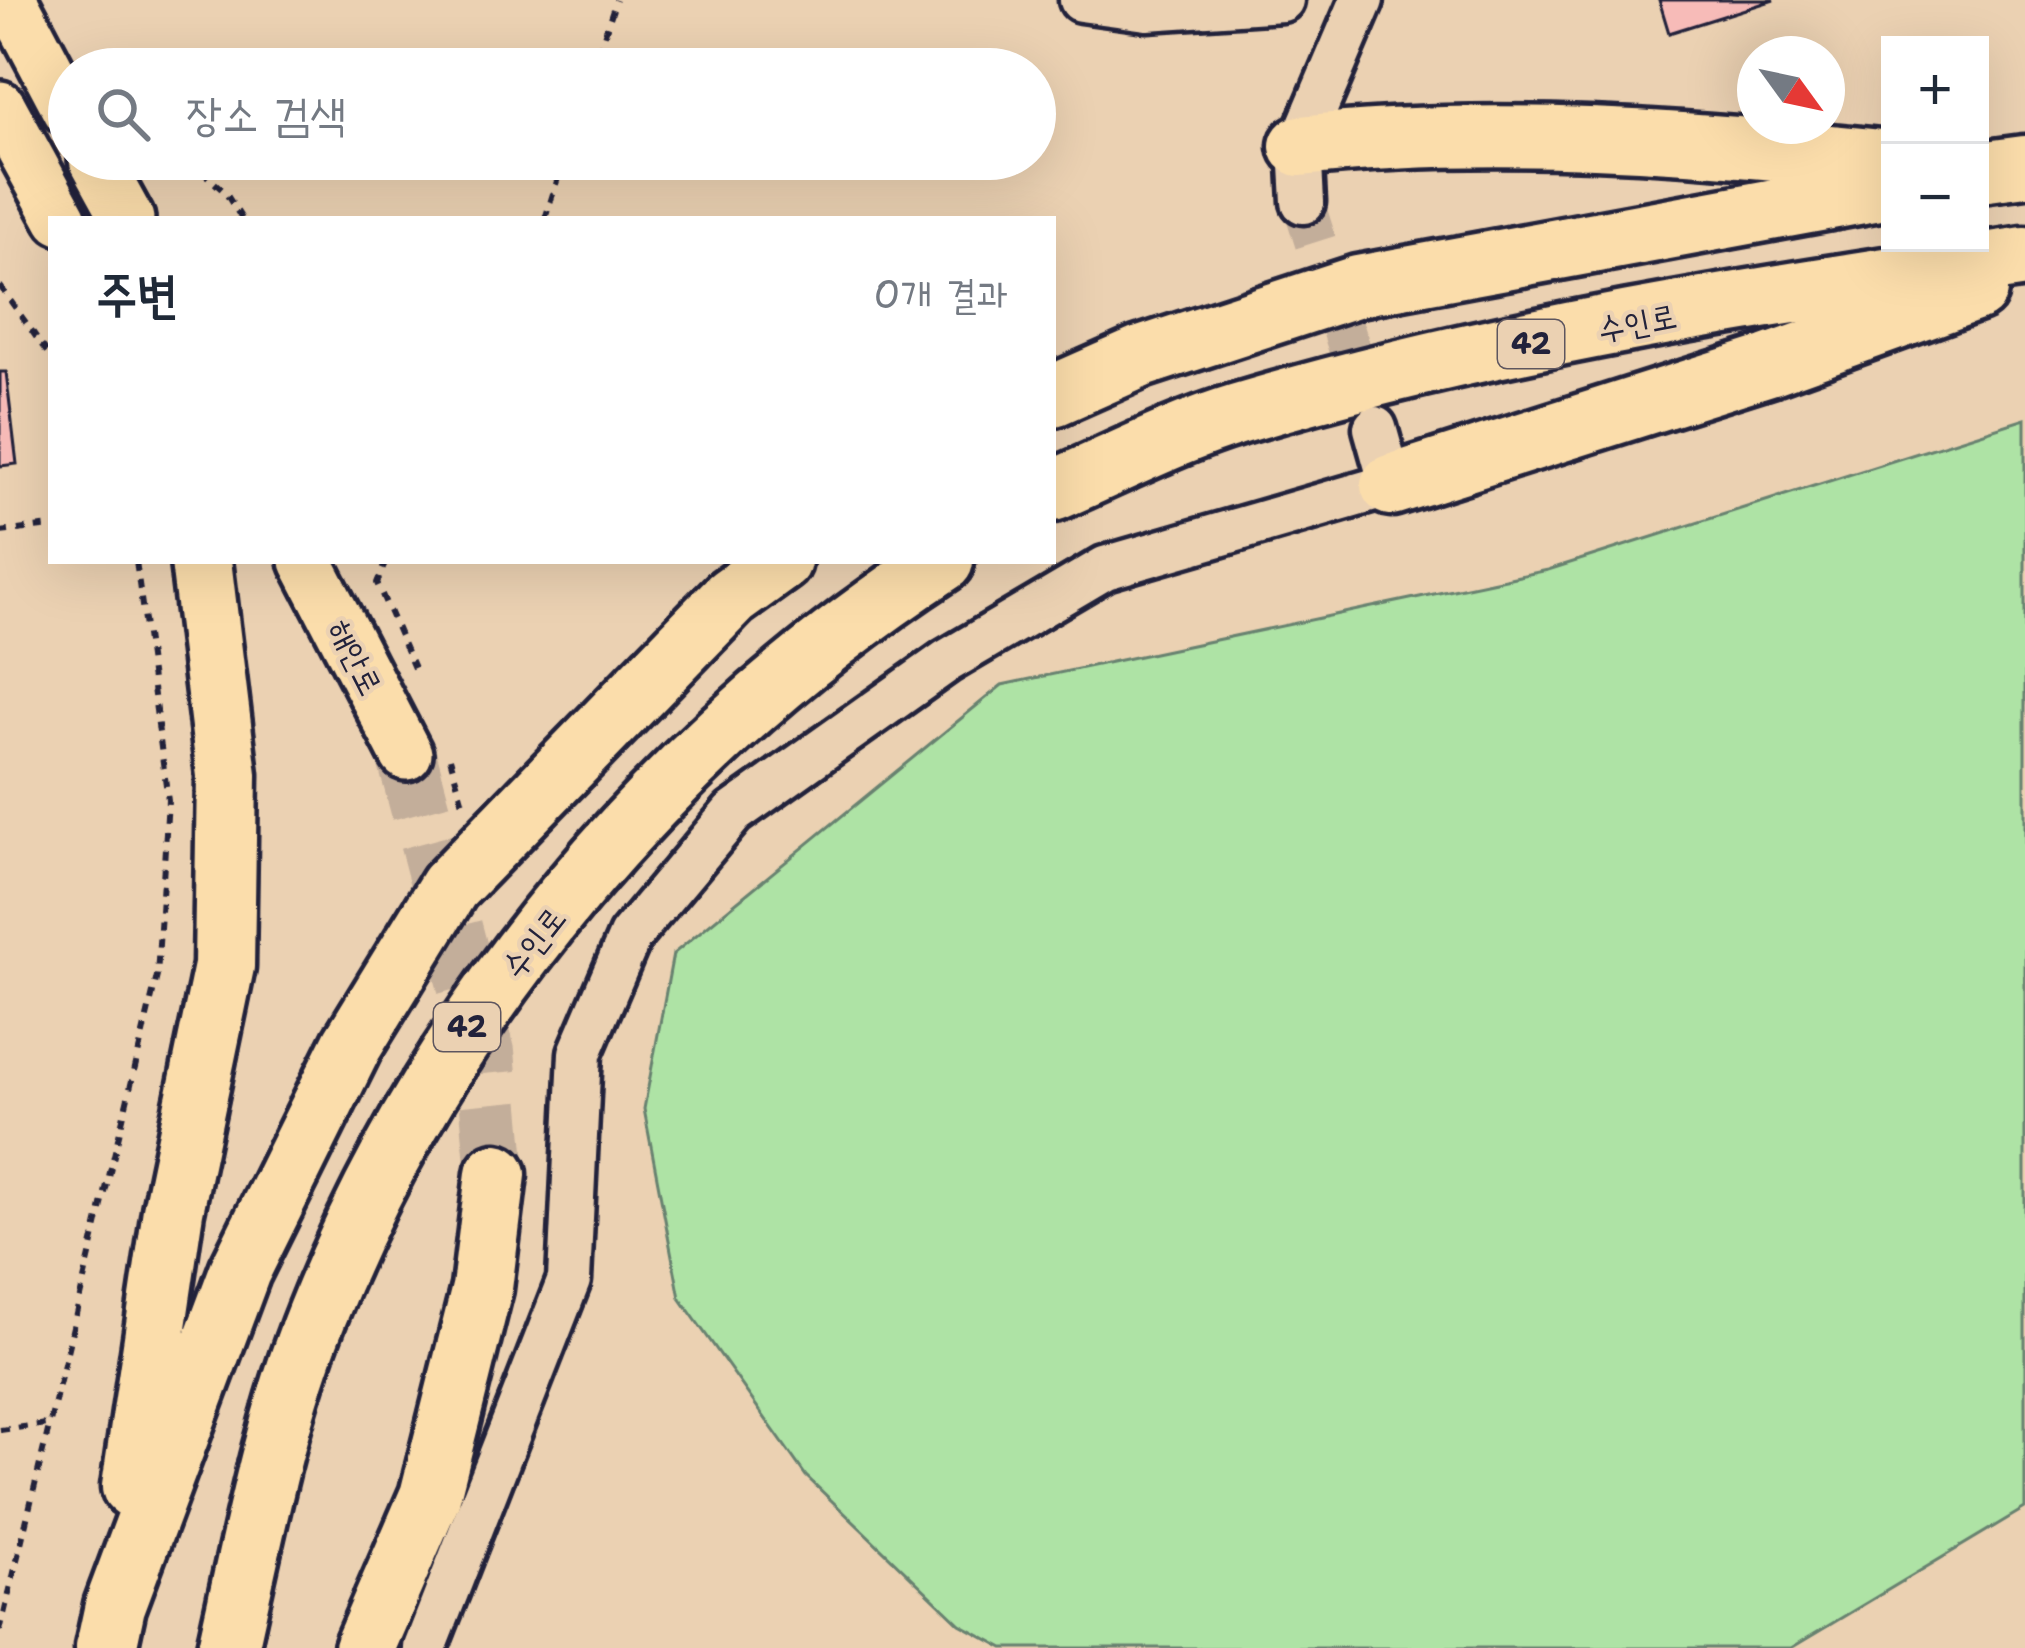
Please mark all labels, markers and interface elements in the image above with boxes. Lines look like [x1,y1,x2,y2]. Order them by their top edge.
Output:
north arrow [1737,36,1845,144]
map controls [1881,36,1989,252]
button: + [1881,36,1989,144]
search box [48,48,1056,180]
icon: search [90,81,156,147]
text: 장소 검색 [186,84,346,144]
button: − [1881,144,1989,252]
text: 주변 [96,260,178,328]
text: 0개 결과 [873,268,1008,320]
street label: 수인로 [1594,293,1680,352]
road number: 42 [1498,320,1564,368]
street label: 해안로 [317,612,394,703]
street label: 수인로 [491,897,576,988]
road number: 42 [434,1003,500,1051]

